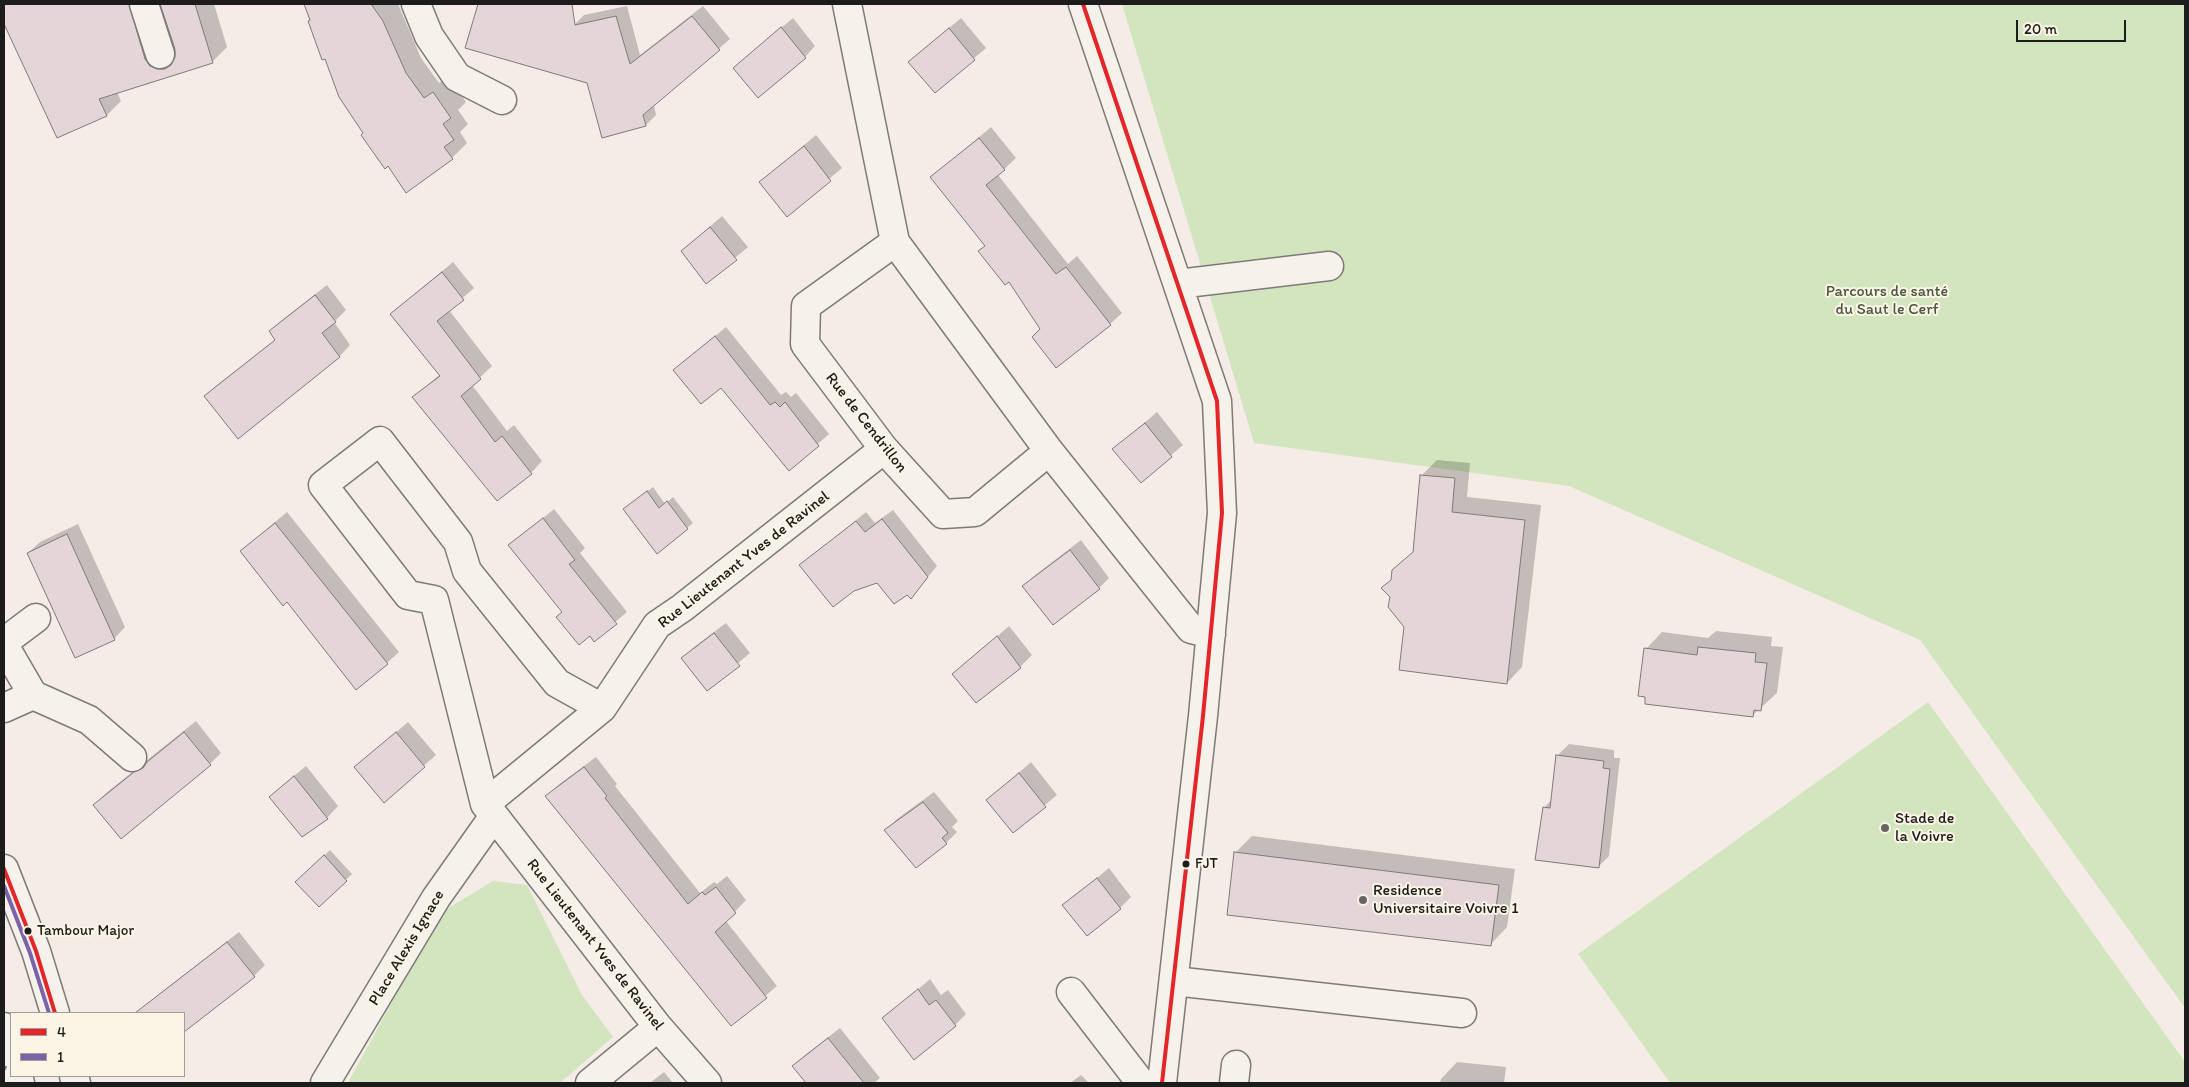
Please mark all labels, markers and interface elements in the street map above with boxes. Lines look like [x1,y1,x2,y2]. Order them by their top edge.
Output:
scale bar [2019,10,2129,42]
text: 20 m [2024,20,2057,38]
park label: Parcours de santé du Saut le Cerf [1826,282,1948,320]
street label: Rue de Cendrillon [821,369,911,477]
street label: Rue Lieutenant Yves de Ravinel [654,487,834,633]
place label: Stade de la Voivre [1895,809,1954,847]
marker: Stade de la Voivre [1879,822,1891,834]
street label: Rue Lieutenant Yves de Ravinel [522,855,668,1035]
place label: FJT [1195,855,1218,873]
marker: FJT [1181,859,1191,869]
place label: Residence Universitaire Voivre 1 [1373,881,1519,919]
street label: Place Alexis Ignace [365,887,449,1009]
marker: Residence Universitaire Voivre 1 [1357,894,1369,906]
place label: Tambour Major [37,922,134,940]
marker: Tambour Major [23,926,33,936]
legend [10,1012,185,1077]
text: 4 [57,1023,66,1041]
text: 1 [57,1048,64,1066]

